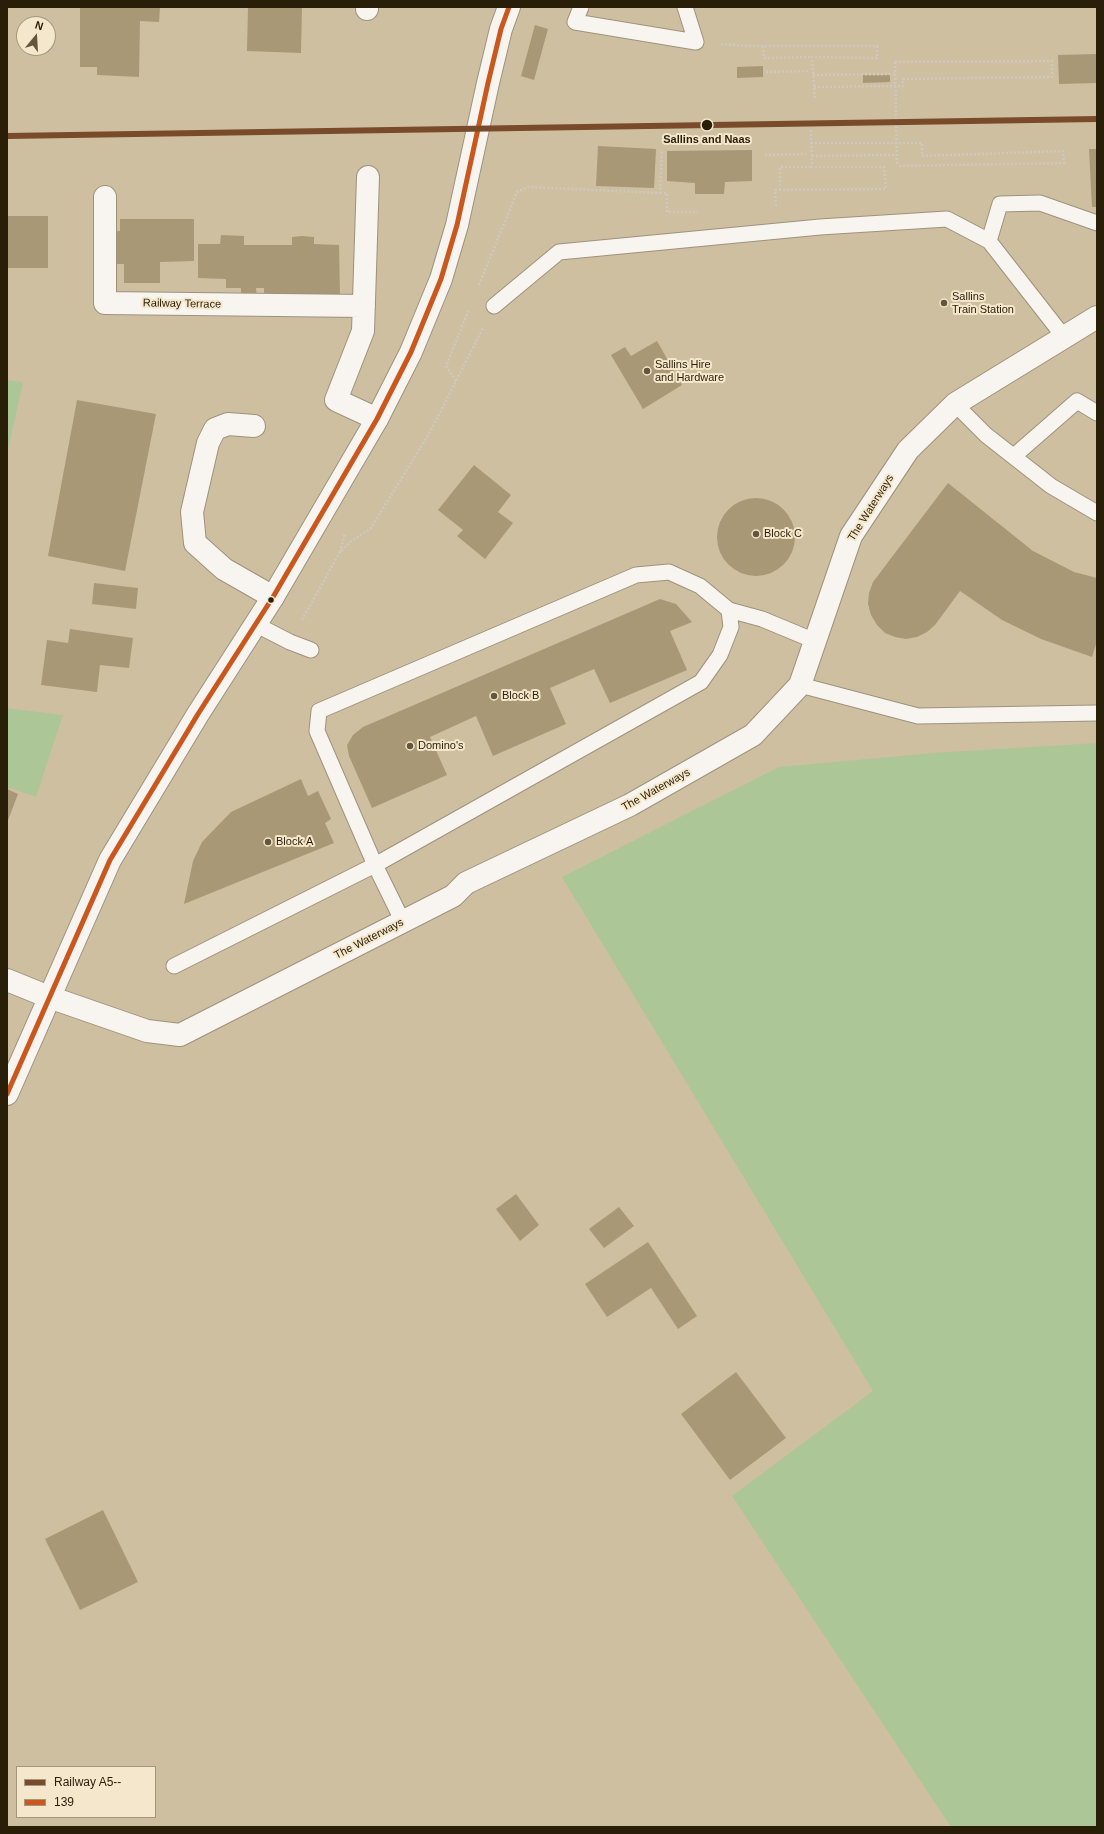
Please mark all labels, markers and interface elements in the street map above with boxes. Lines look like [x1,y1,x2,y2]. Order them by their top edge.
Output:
north arrow [16,16,56,56]
text: N [34,19,45,32]
marker: Sallins and Naas [700,118,714,132]
place label: Sallins and Naas [663,133,751,147]
place label: Sallins Train Station [952,290,1014,316]
street label: Railway Terrace [143,297,221,311]
marker: Sallins Train Station [939,298,949,308]
place label: Sallins Hire and Hardware [655,358,724,384]
marker: Sallins Hire and Hardware [642,366,652,376]
street label: The Waterways [845,472,897,544]
place label: Block C [764,527,802,541]
marker: Block C [751,529,761,539]
unlabelled marker [266,595,276,605]
place label: Block B [502,689,539,703]
marker: Block B [489,691,499,701]
place label: Domino's [418,739,464,753]
marker: Domino's [405,741,415,751]
street label: The Waterways [620,766,692,814]
place label: Block A [276,835,313,849]
marker: Block A [263,837,273,847]
street label: The Waterways [332,916,406,962]
legend [16,1766,156,1818]
text: Railway A5-- [54,1775,121,1789]
text: 139 [54,1795,74,1809]

